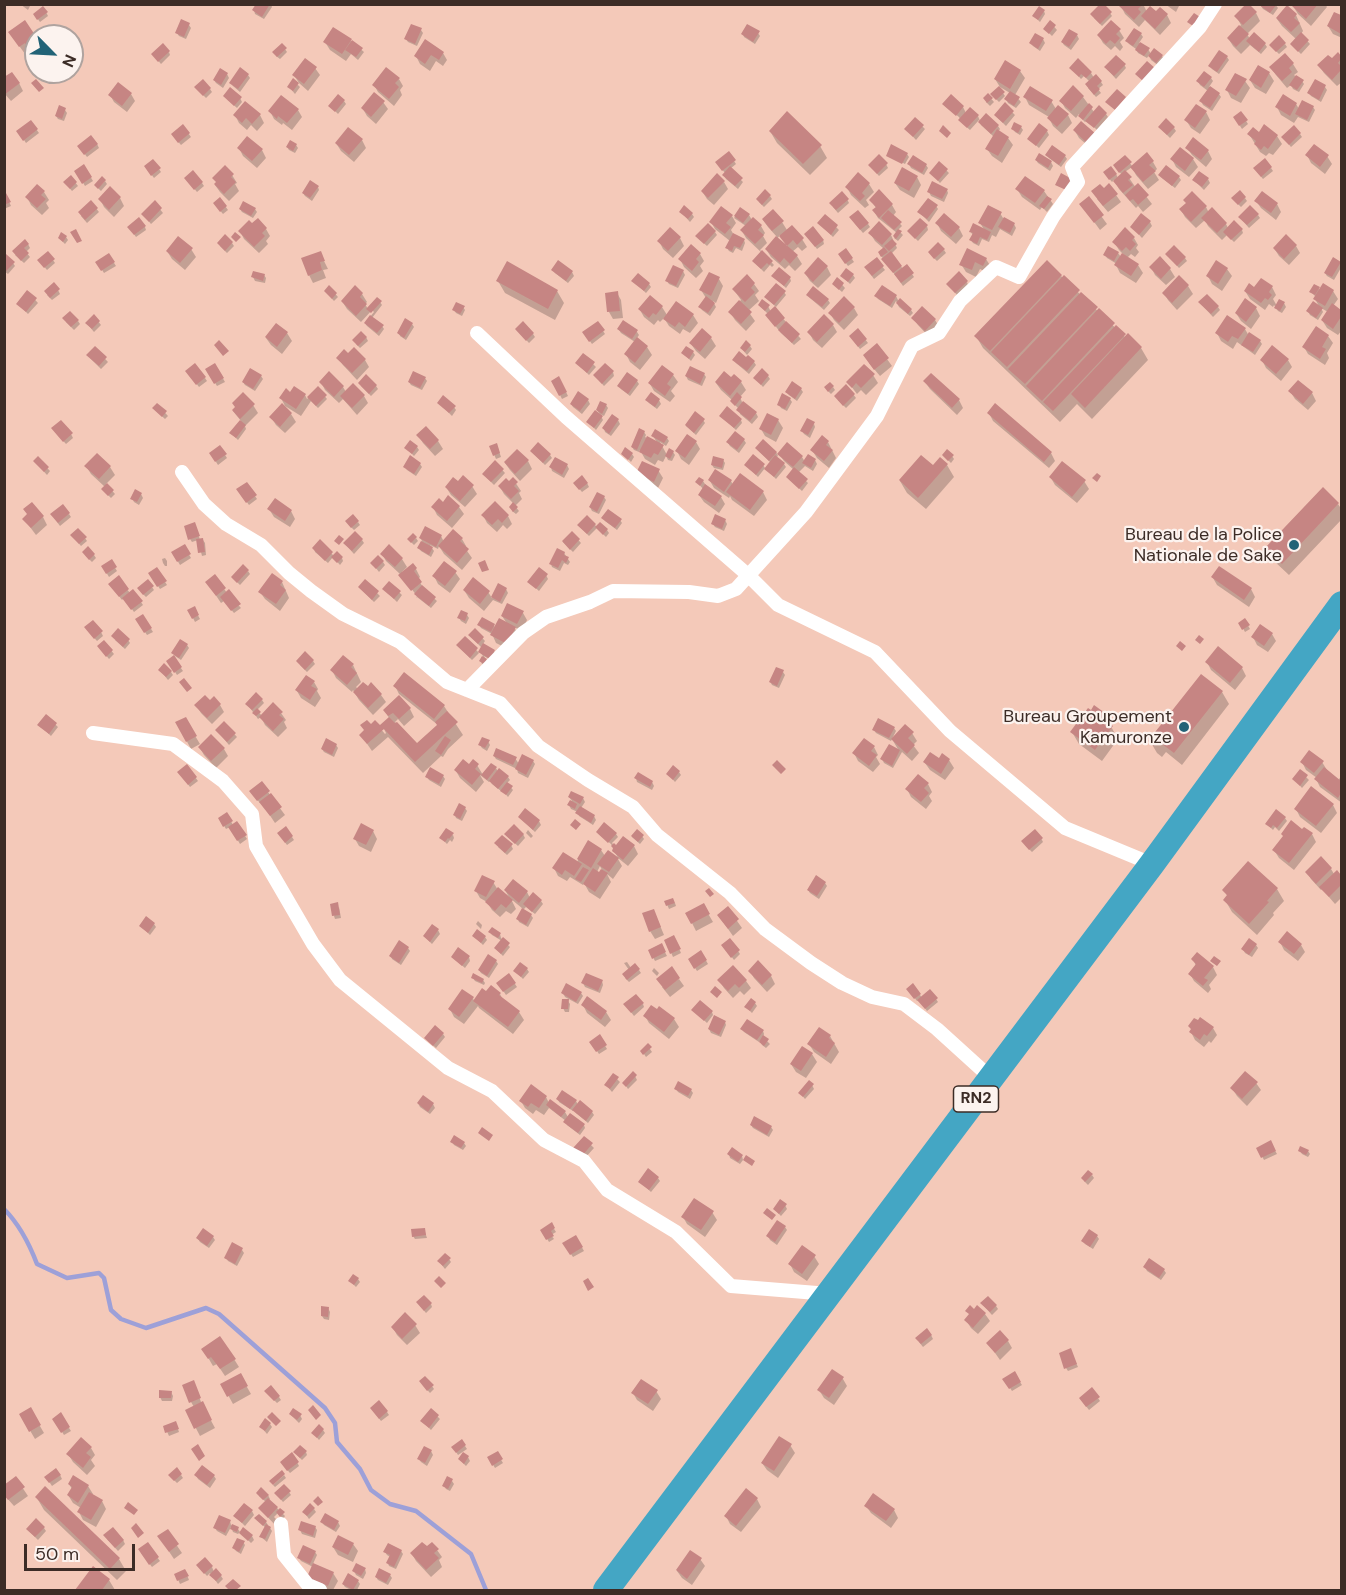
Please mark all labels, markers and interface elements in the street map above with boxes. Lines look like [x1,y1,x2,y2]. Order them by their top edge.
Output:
north arrow [24,24,84,84]
text: N [57,51,81,70]
place label: Bureau de la Police Nationale de Sake [1125,524,1282,566]
marker: Bureau de la Police Nationale de Sake [1287,538,1301,552]
place label: Bureau Groupement Kamuronze [1003,706,1172,748]
marker: Bureau Groupement Kamuronze [1177,720,1191,734]
road number: RN2 [954,1086,998,1112]
scale bar [27,1532,138,1570]
text: 50 m [35,1542,79,1566]

